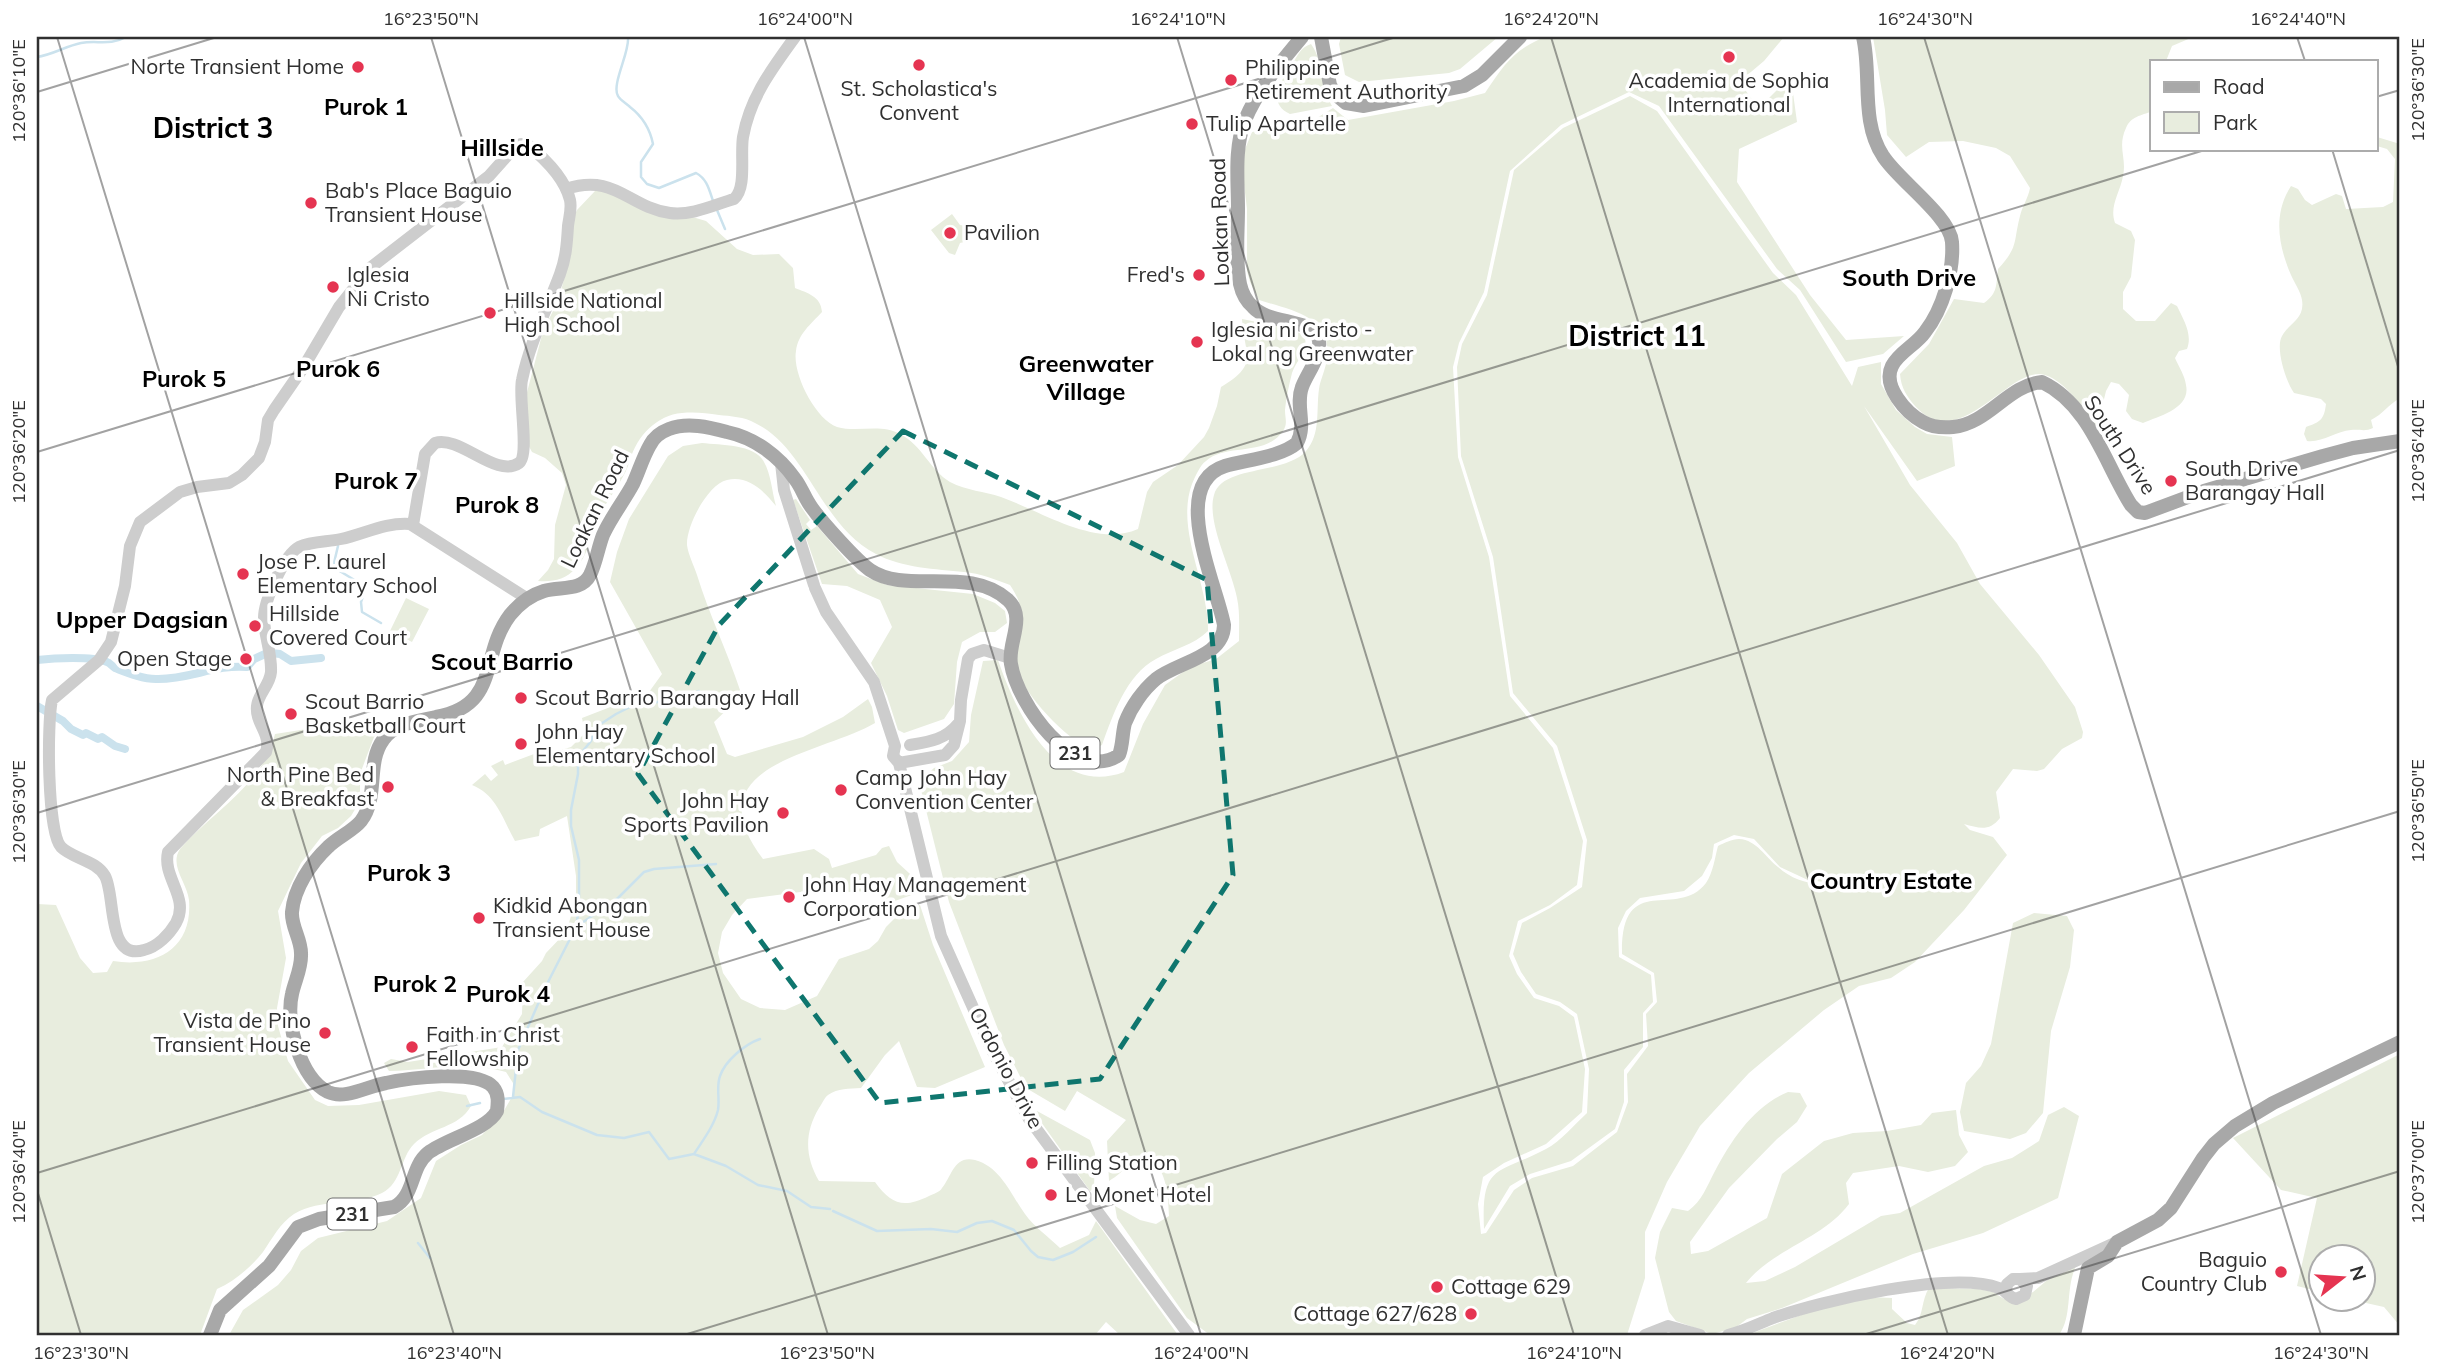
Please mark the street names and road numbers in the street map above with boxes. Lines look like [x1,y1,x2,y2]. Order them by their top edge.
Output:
street label: Loakan Road [1204,157,1234,287]
street label: South Drive [2079,390,2163,499]
street label: Loakan Road [554,445,634,572]
road number: 231 [1050,738,1100,768]
street label: Ordonio Drive [964,1002,1050,1133]
road number: 231 [328,1198,376,1230]

